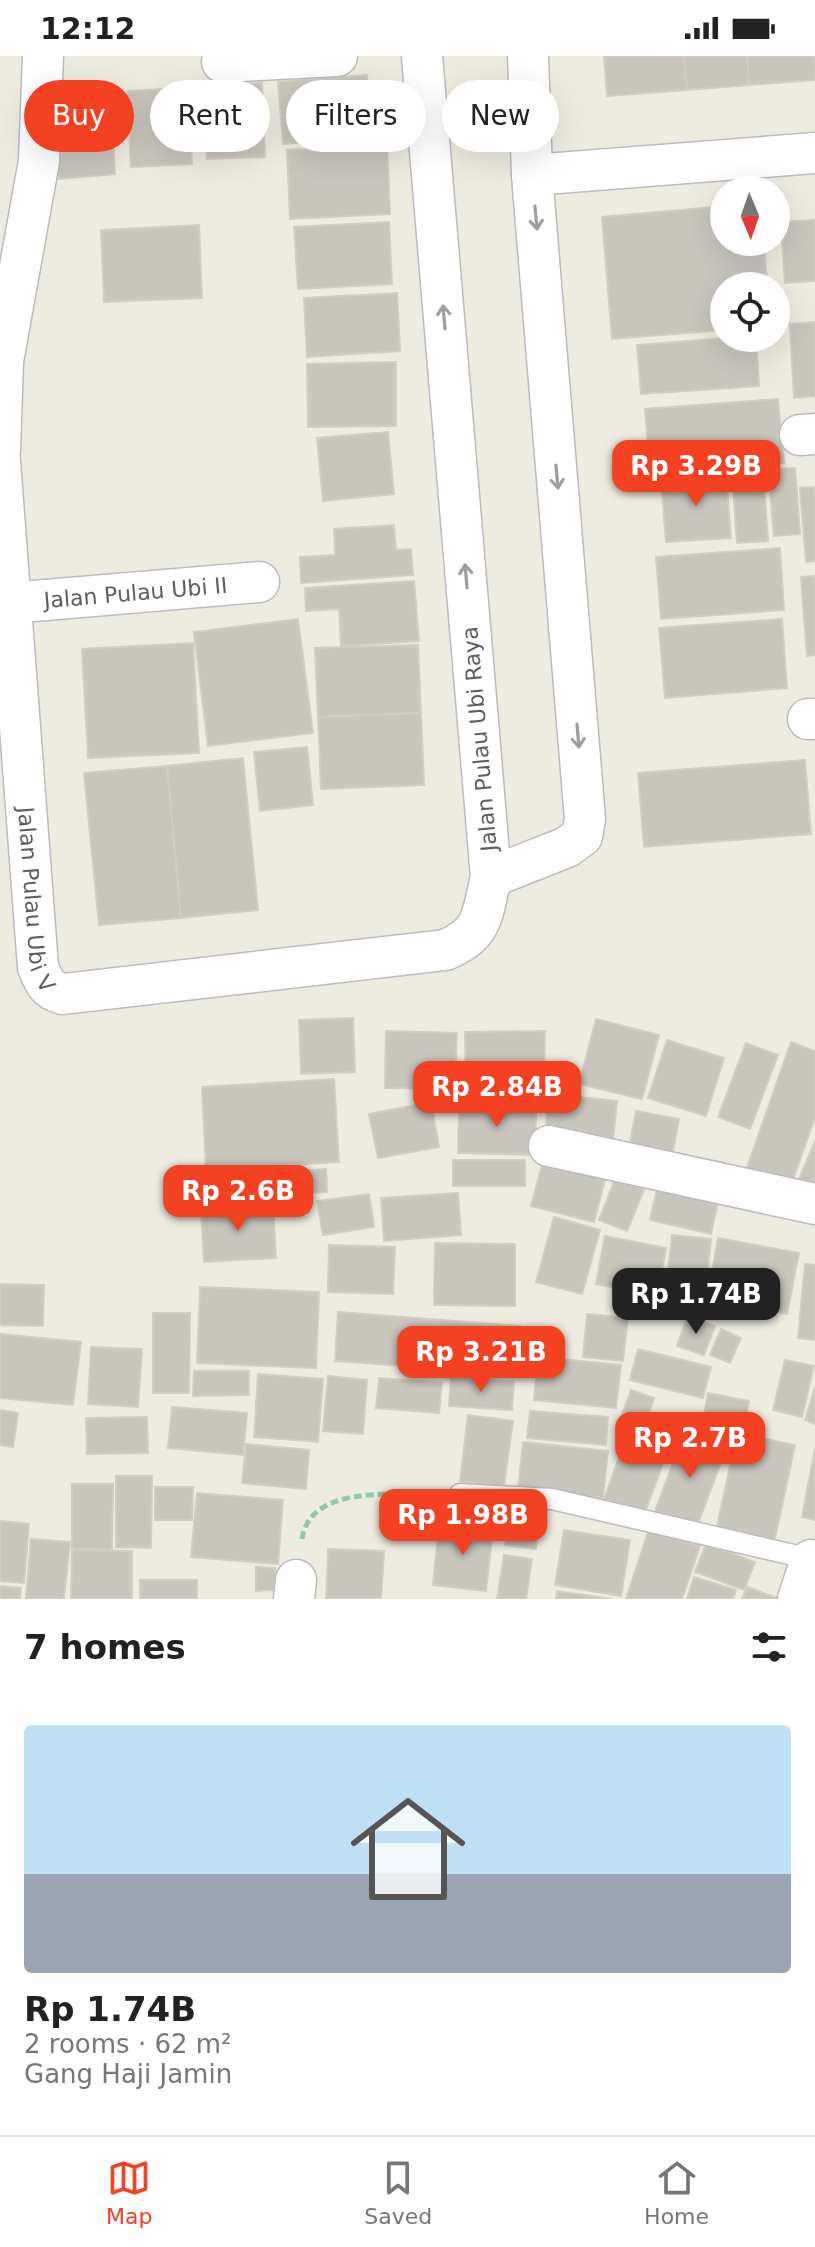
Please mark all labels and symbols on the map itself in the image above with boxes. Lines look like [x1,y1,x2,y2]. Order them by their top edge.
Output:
north arrow [710,176,790,256]
one-way arrow [528,204,543,231]
one-way arrow [436,304,451,331]
pin: Rp 3.29B [613,440,779,508]
one-way arrow [550,463,565,490]
one-way arrow [458,563,473,590]
street label: Jalan Pulau Ubi II [41,573,228,613]
street label: Jalan Pulau Ubi Raya [457,625,502,855]
one-way arrow [571,722,586,749]
street label: Jalan Pulau Ubi V [13,804,60,997]
pin: Rp 2.84B [414,1061,580,1129]
pin: Rp 2.6B [164,1165,312,1233]
pin: Rp 1.74B [613,1268,779,1336]
pin: Rp 3.21B [398,1326,564,1394]
pin: Rp 2.7B [616,1412,764,1480]
pin: Rp 1.98B [380,1489,546,1557]

